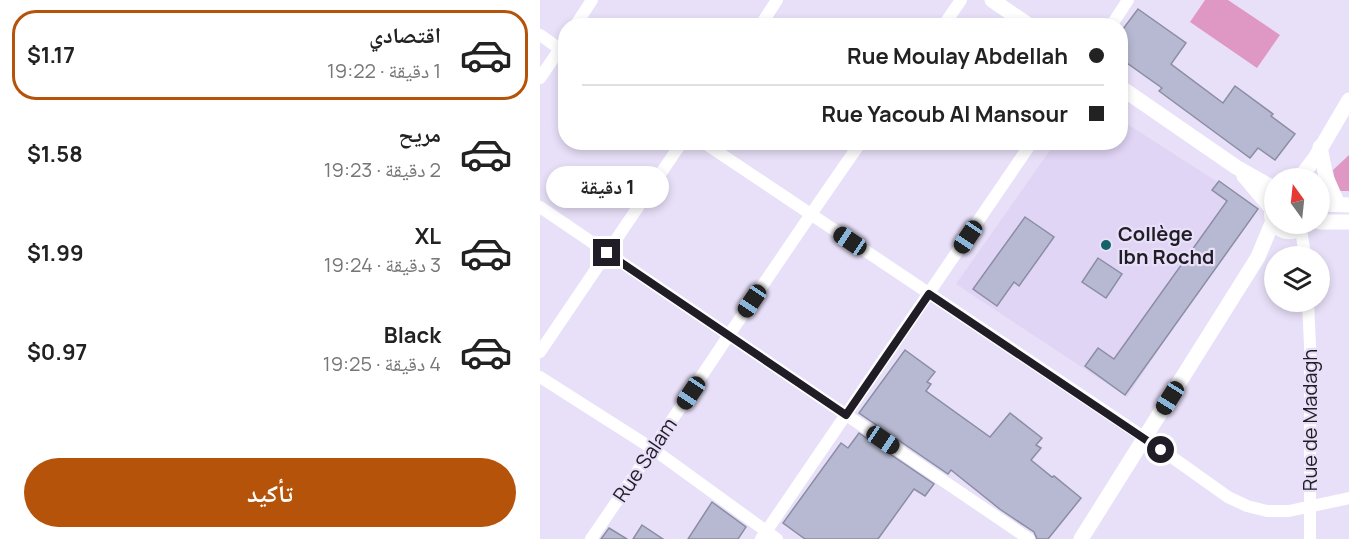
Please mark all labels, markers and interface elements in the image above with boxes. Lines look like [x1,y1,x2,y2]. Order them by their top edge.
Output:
text: اقتصادي [369,20,441,50]
icon: car [459,28,513,82]
text: $1.17 [27,40,75,70]
text: Rue Moulay Abdellah [847,41,1068,71]
text: 1 دقيقة · 19:22 [327,57,441,84]
text: Rue Yacoub Al Mansour [821,99,1068,129]
text: مريح [398,119,441,149]
icon: car [459,127,513,181]
text: $1.58 [27,139,83,169]
text: 2 دقيقة · 19:23 [324,156,441,183]
callout: 1 دقيقة [545,166,668,208]
north arrow [1264,168,1330,234]
map controls [1264,168,1330,312]
text: 1 دقيقة [580,173,635,200]
car [950,217,986,257]
place label: Collège Ibn Rochd [1118,220,1214,270]
text: XL [415,221,441,251]
car [830,223,870,259]
icon: car [459,226,513,280]
text: $1.99 [27,238,84,268]
marker: Collège Ibn Rochd [1099,238,1113,252]
route end [593,239,620,266]
button: layers [1264,246,1330,312]
text: 3 دقيقة · 19:24 [324,251,441,278]
car [734,281,770,321]
text: Black [384,320,441,350]
icon: car [459,325,513,379]
text: $0.97 [27,337,87,367]
street label: Rue de Madagh [1296,349,1323,491]
text: 4 دقيقة · 19:25 [323,350,441,377]
car [673,373,709,413]
car [1153,378,1187,418]
street label: Rue Salam [606,412,683,507]
car [863,422,903,458]
route start [1147,436,1174,463]
button: تأكيد [24,458,516,527]

